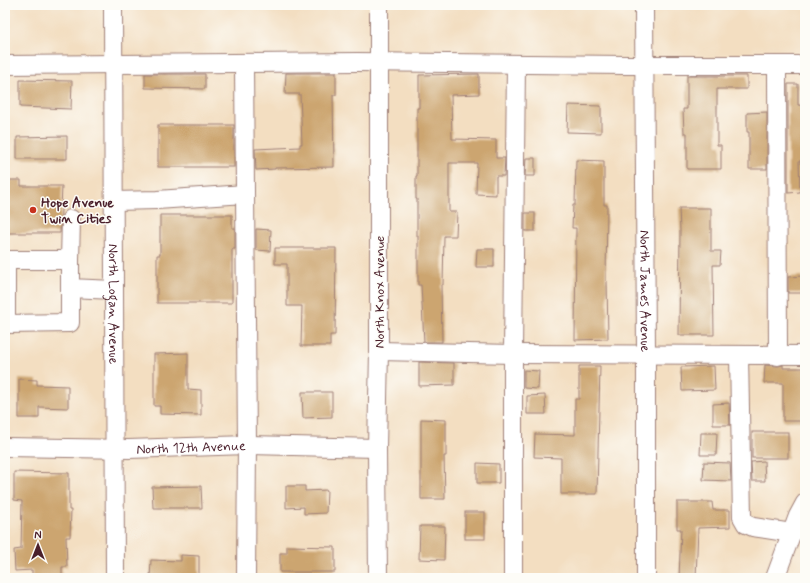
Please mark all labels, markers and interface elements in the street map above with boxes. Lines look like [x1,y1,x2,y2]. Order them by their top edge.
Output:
place label: Hope Avenue Twin Cities [41,194,114,228]
marker: Hope Avenue Twin Cities [28,205,38,215]
street label: North James Avenue [635,230,654,353]
street label: North Knox Avenue [371,236,389,348]
street label: North Logan Avenue [102,244,122,365]
street label: North 12th Avenue [136,437,246,459]
north arrow [18,525,58,565]
text: N [34,529,42,543]

